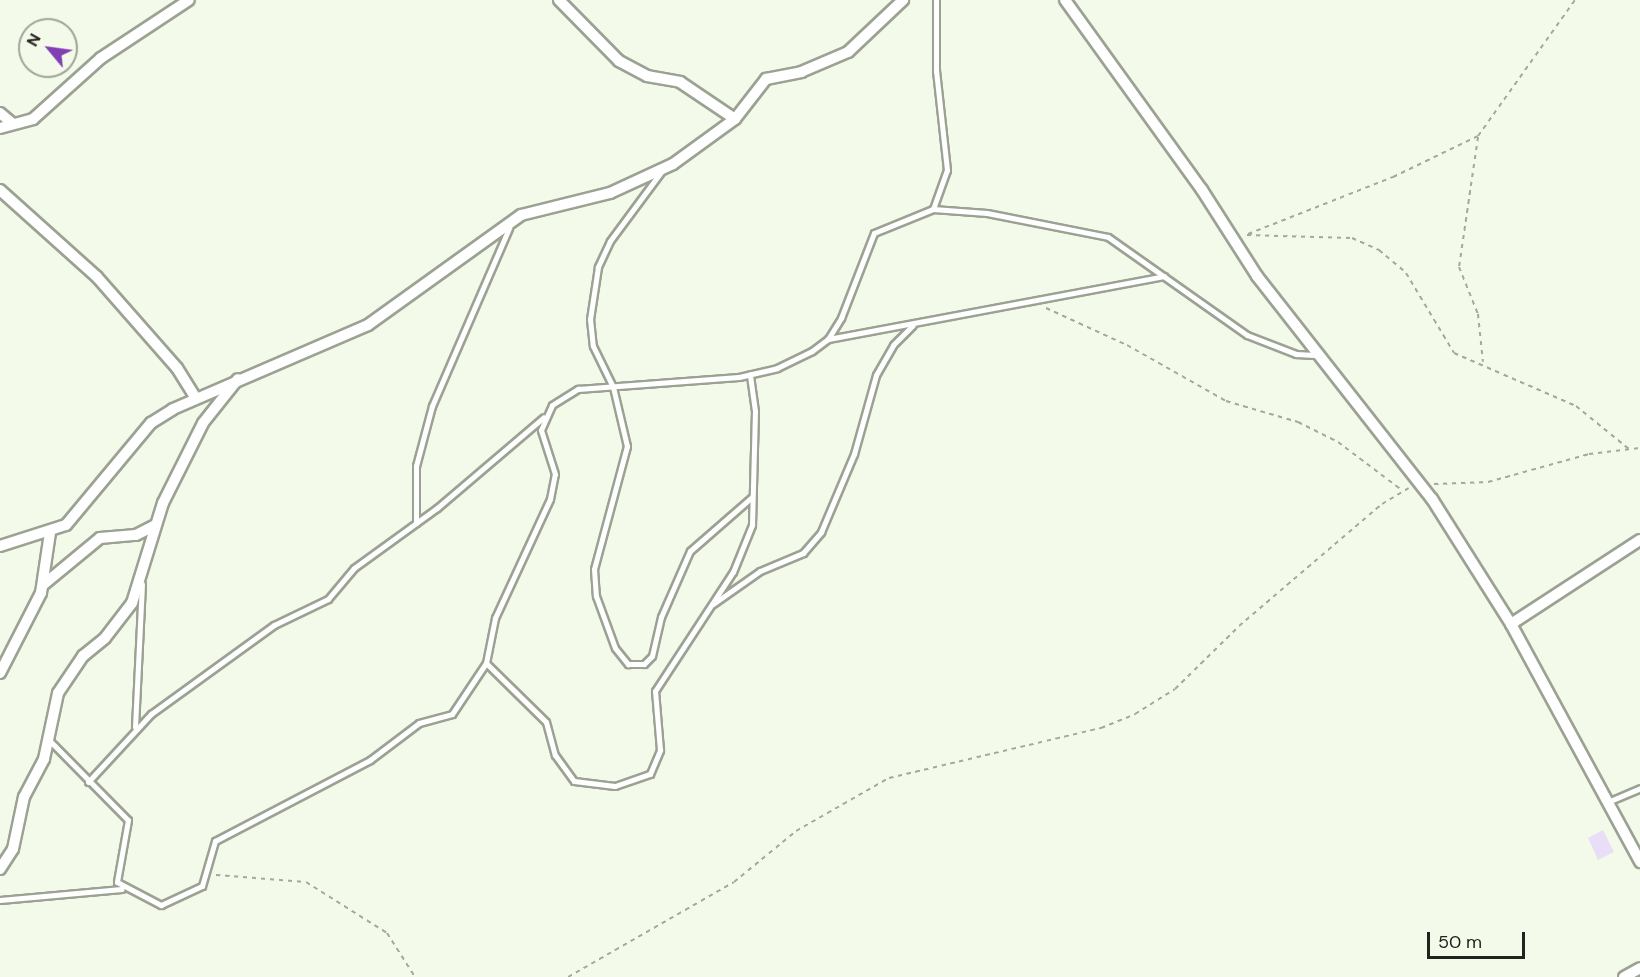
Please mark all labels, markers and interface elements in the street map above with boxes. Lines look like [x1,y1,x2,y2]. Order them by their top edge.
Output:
north arrow [18,18,78,78]
text: N [22,30,46,50]
scale bar [1430,920,1528,958]
text: 50 m [1438,930,1482,954]

